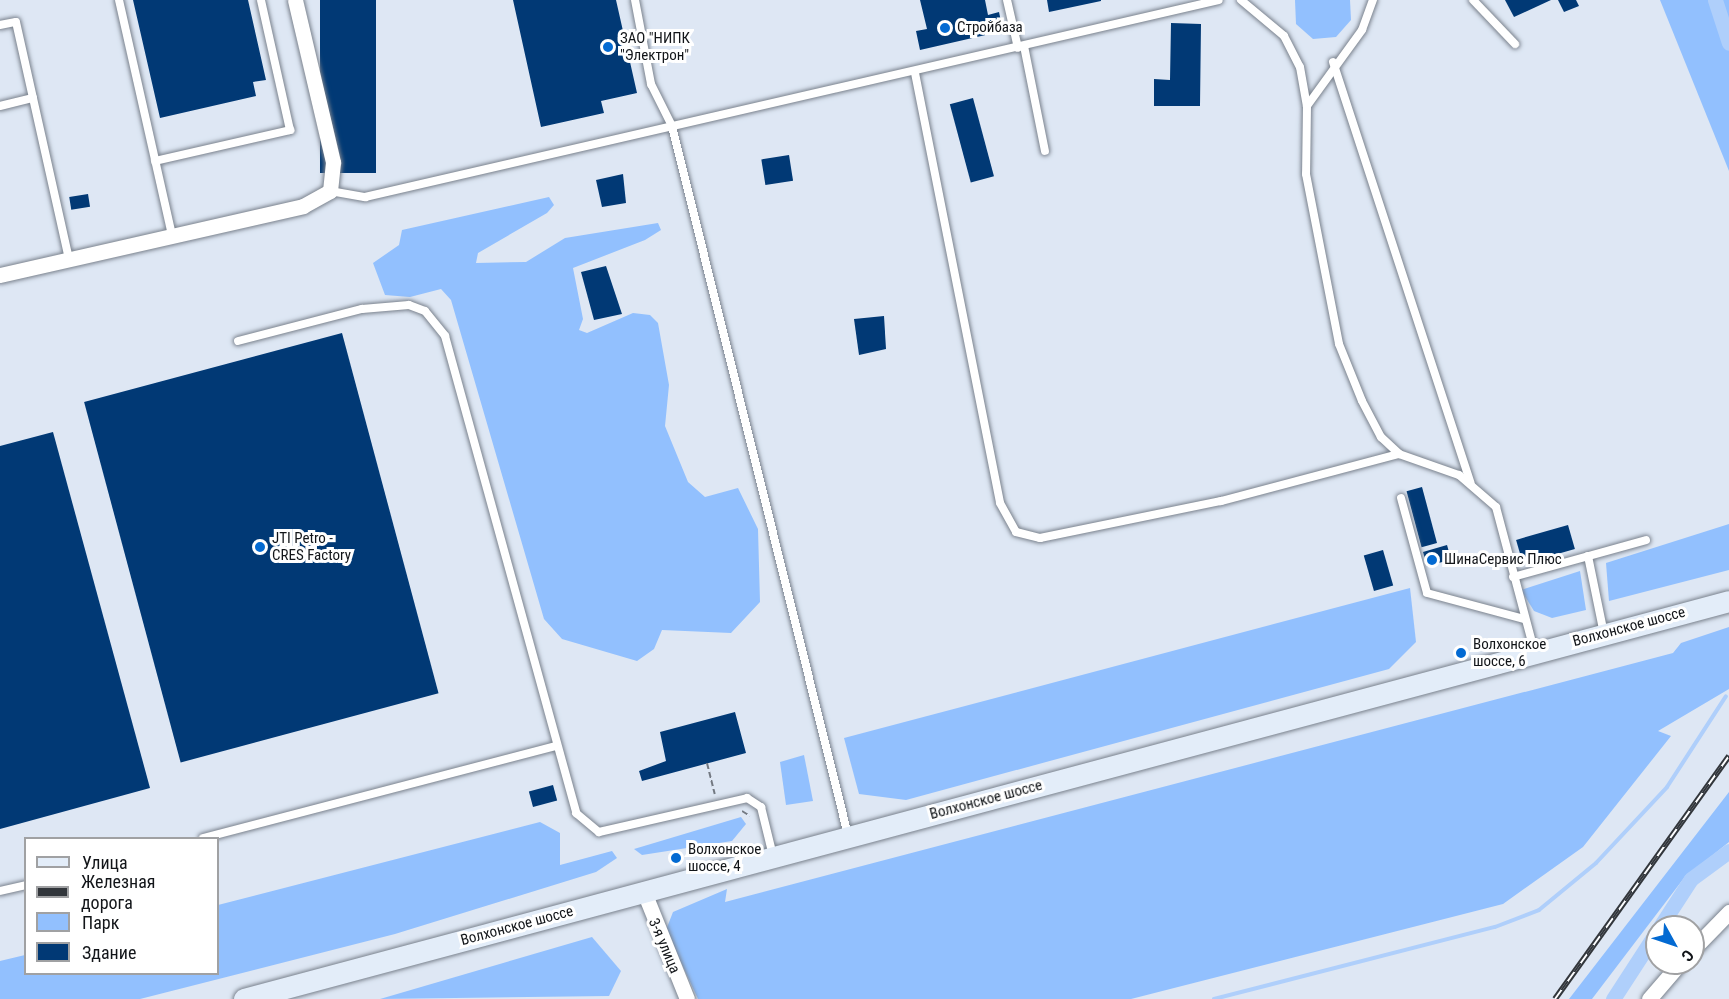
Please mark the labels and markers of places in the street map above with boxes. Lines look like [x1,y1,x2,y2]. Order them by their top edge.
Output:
place label: Стройбаза [957,19,1023,37]
marker: Стройбаза [938,21,952,35]
place label: ЗАО "НИПК "Электрон" [620,29,690,64]
marker: ЗАО "НИПК "Электрон" [601,40,615,54]
place label: JTI Petro - CRES Factory [272,529,351,564]
marker: JTI Petro - CRES Factory [253,540,267,554]
place label: ШинаСервис Плюс [1444,551,1562,569]
marker: ШинаСервис Плюс [1425,553,1439,567]
place label: Волхонское шоссе, 6 [1473,635,1546,670]
marker: Волхонское шоссе, 6 [1454,646,1468,660]
place label: Волхонское шоссе, 4 [688,840,761,875]
marker: Волхонское шоссе, 4 [669,851,683,865]

